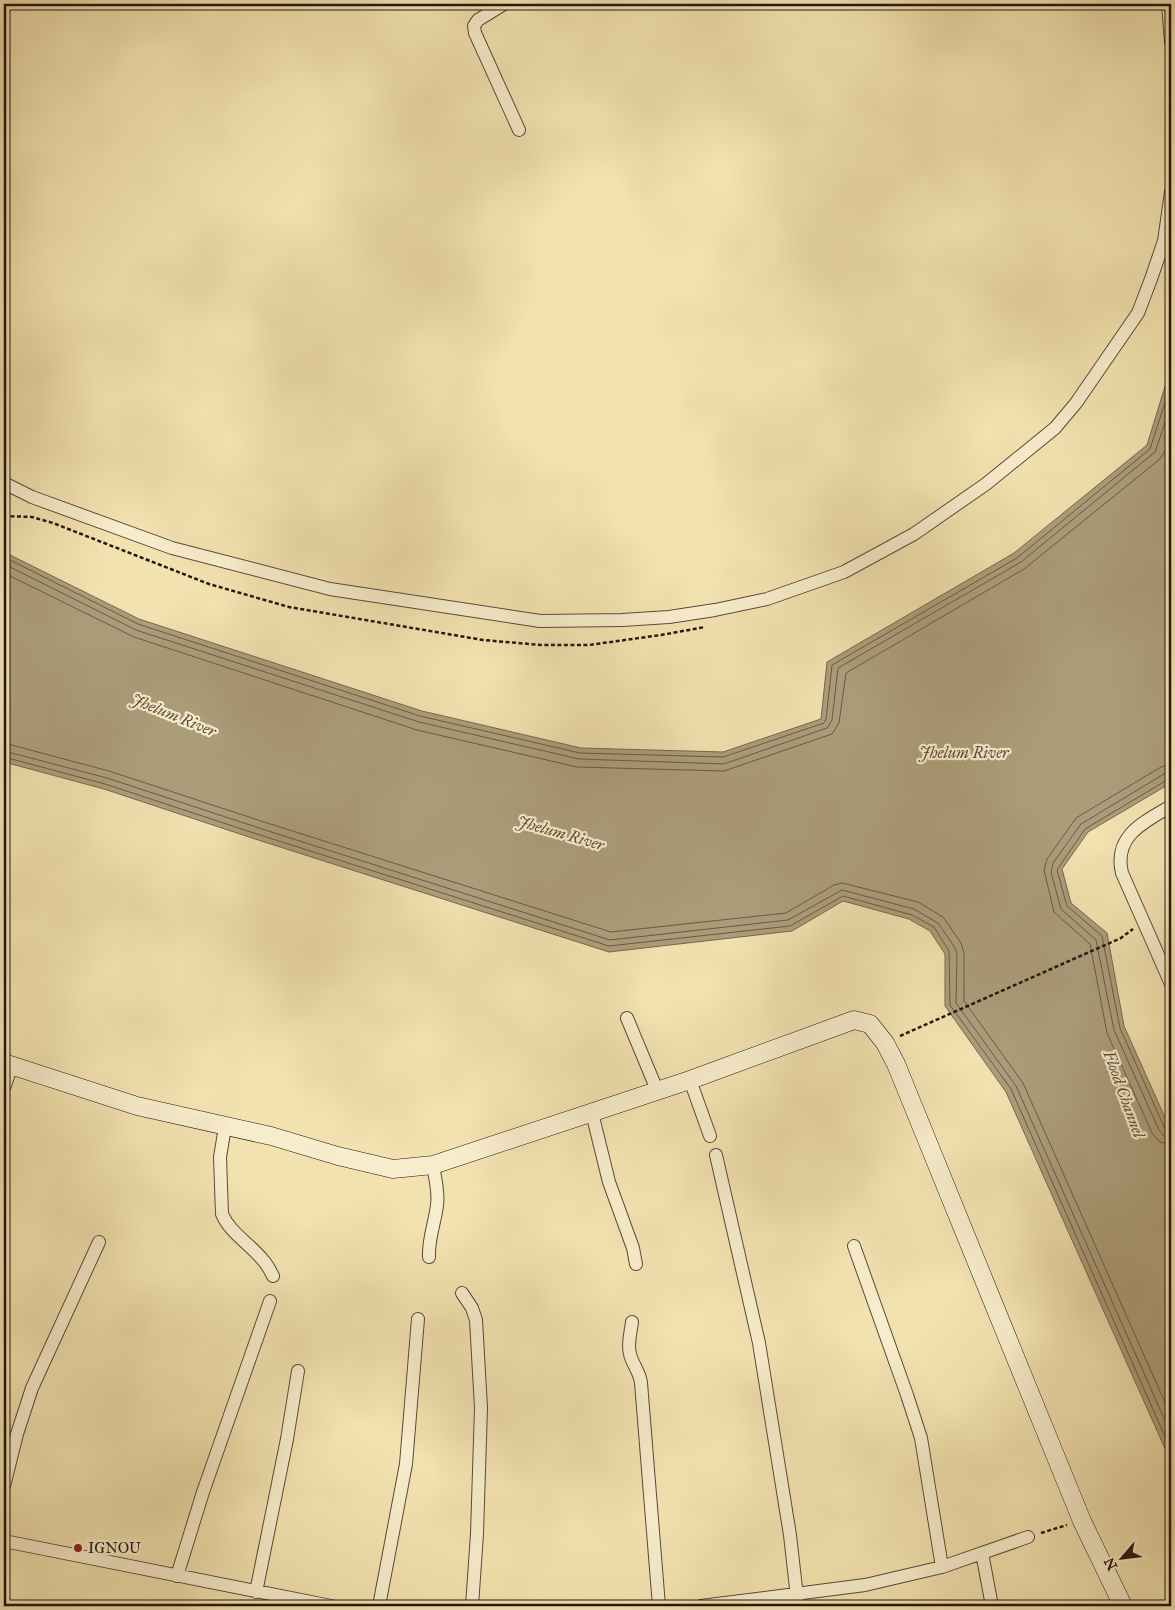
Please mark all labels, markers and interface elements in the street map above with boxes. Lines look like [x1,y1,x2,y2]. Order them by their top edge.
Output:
water label: Jhelum River [128,689,220,741]
water label: Jhelum River [918,743,1010,762]
water label: Jhelum River [514,811,608,855]
water label: Flood Channel [1099,1047,1149,1142]
north arrow [1098,1532,1148,1582]
place label: IGNOU [88,1539,141,1557]
marker: IGNOU [72,1542,84,1554]
text: N [1101,1555,1121,1573]

